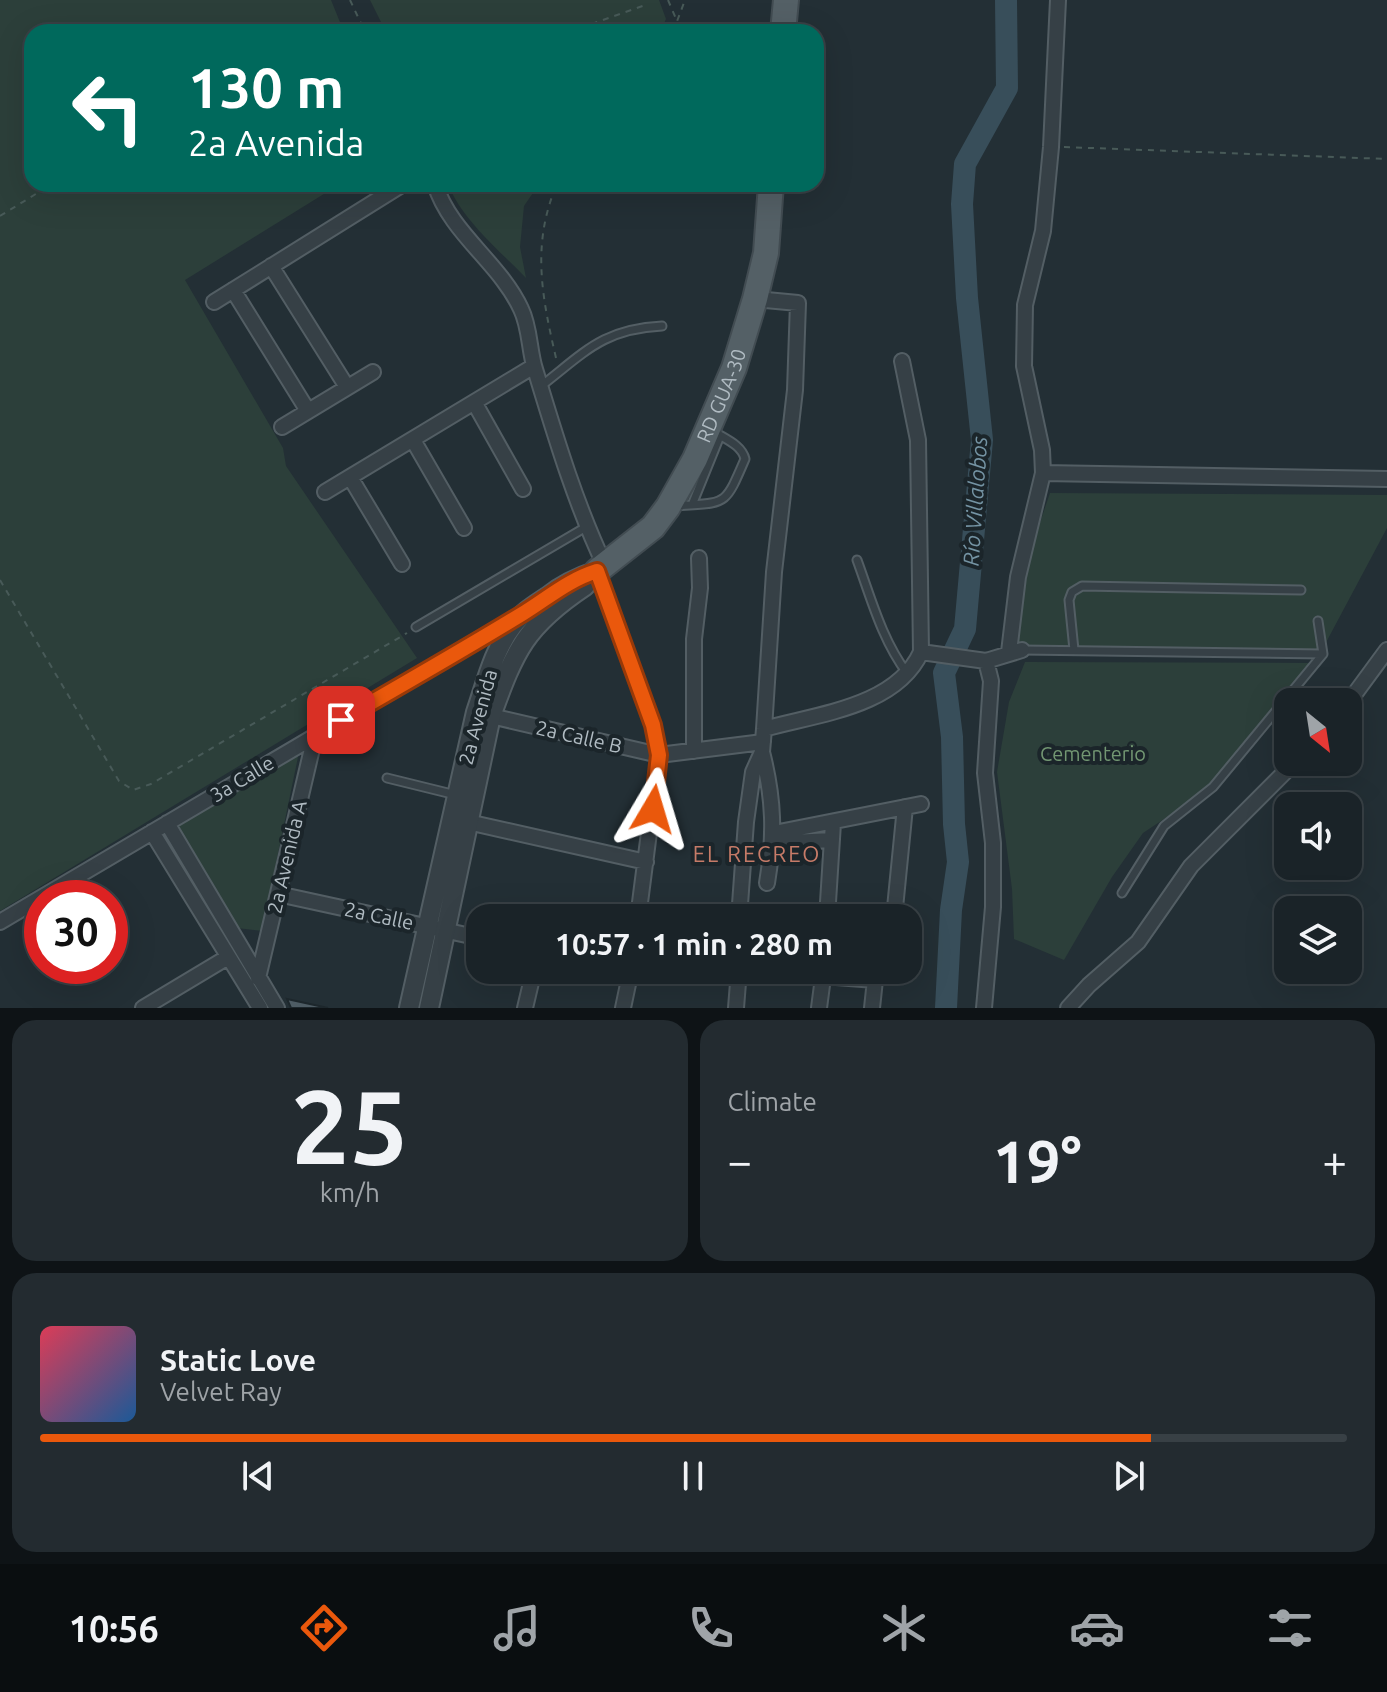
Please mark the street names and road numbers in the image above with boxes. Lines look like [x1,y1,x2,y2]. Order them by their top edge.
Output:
street label: RD GUA-30 [691,346,750,446]
street label: 2a Avenida [454,667,501,767]
street label: 2a Calle B [534,715,624,758]
street label: 3a Calle [206,751,278,807]
street label: 2a Avenida A [262,798,311,916]
street label: 2a Calle [342,897,416,934]

